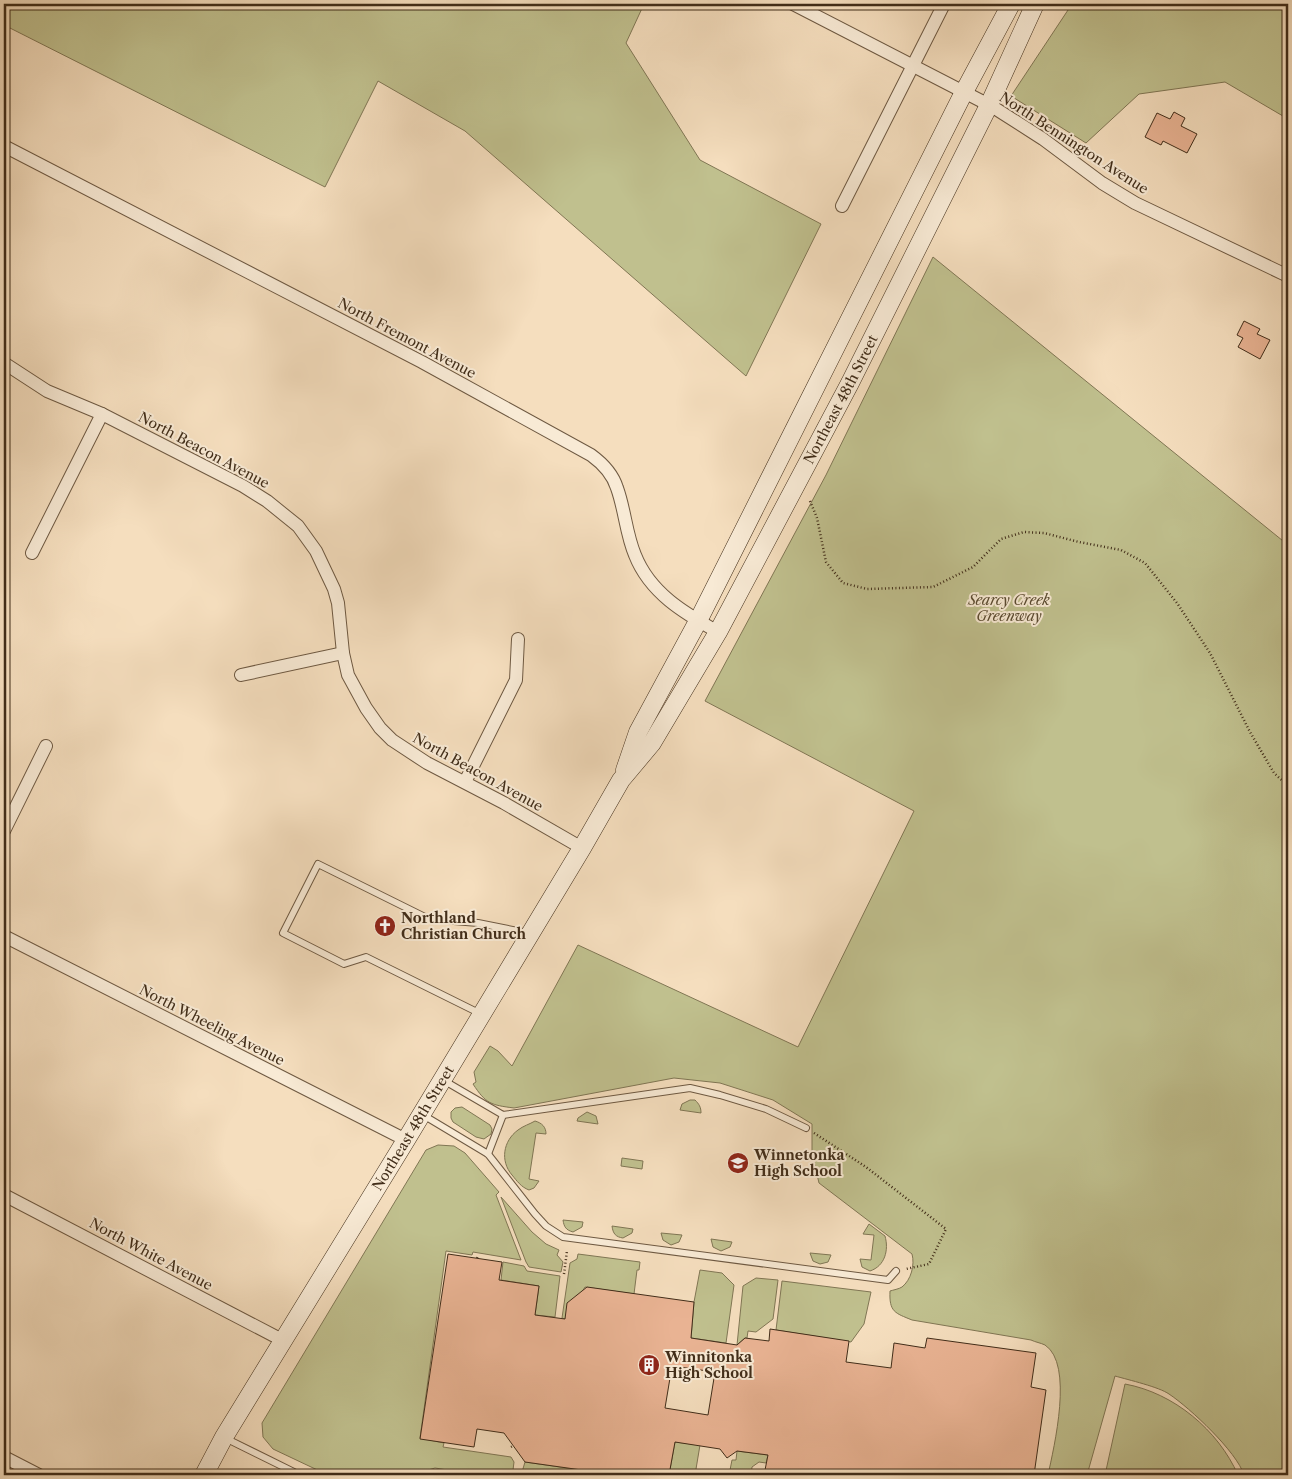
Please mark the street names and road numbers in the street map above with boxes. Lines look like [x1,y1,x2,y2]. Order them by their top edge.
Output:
street label: North Bennington Avenue [996,88,1152,198]
street label: North Fremont Avenue [335,294,479,382]
street label: Northeast 48th Street [800,332,882,467]
street label: North Beacon Avenue [135,408,273,492]
street label: North Beacon Avenue [410,729,546,815]
street label: North Wheeling Avenue [137,981,288,1069]
street label: Northeast 48th Street [368,1062,458,1194]
street label: North White Avenue [86,1214,216,1294]

